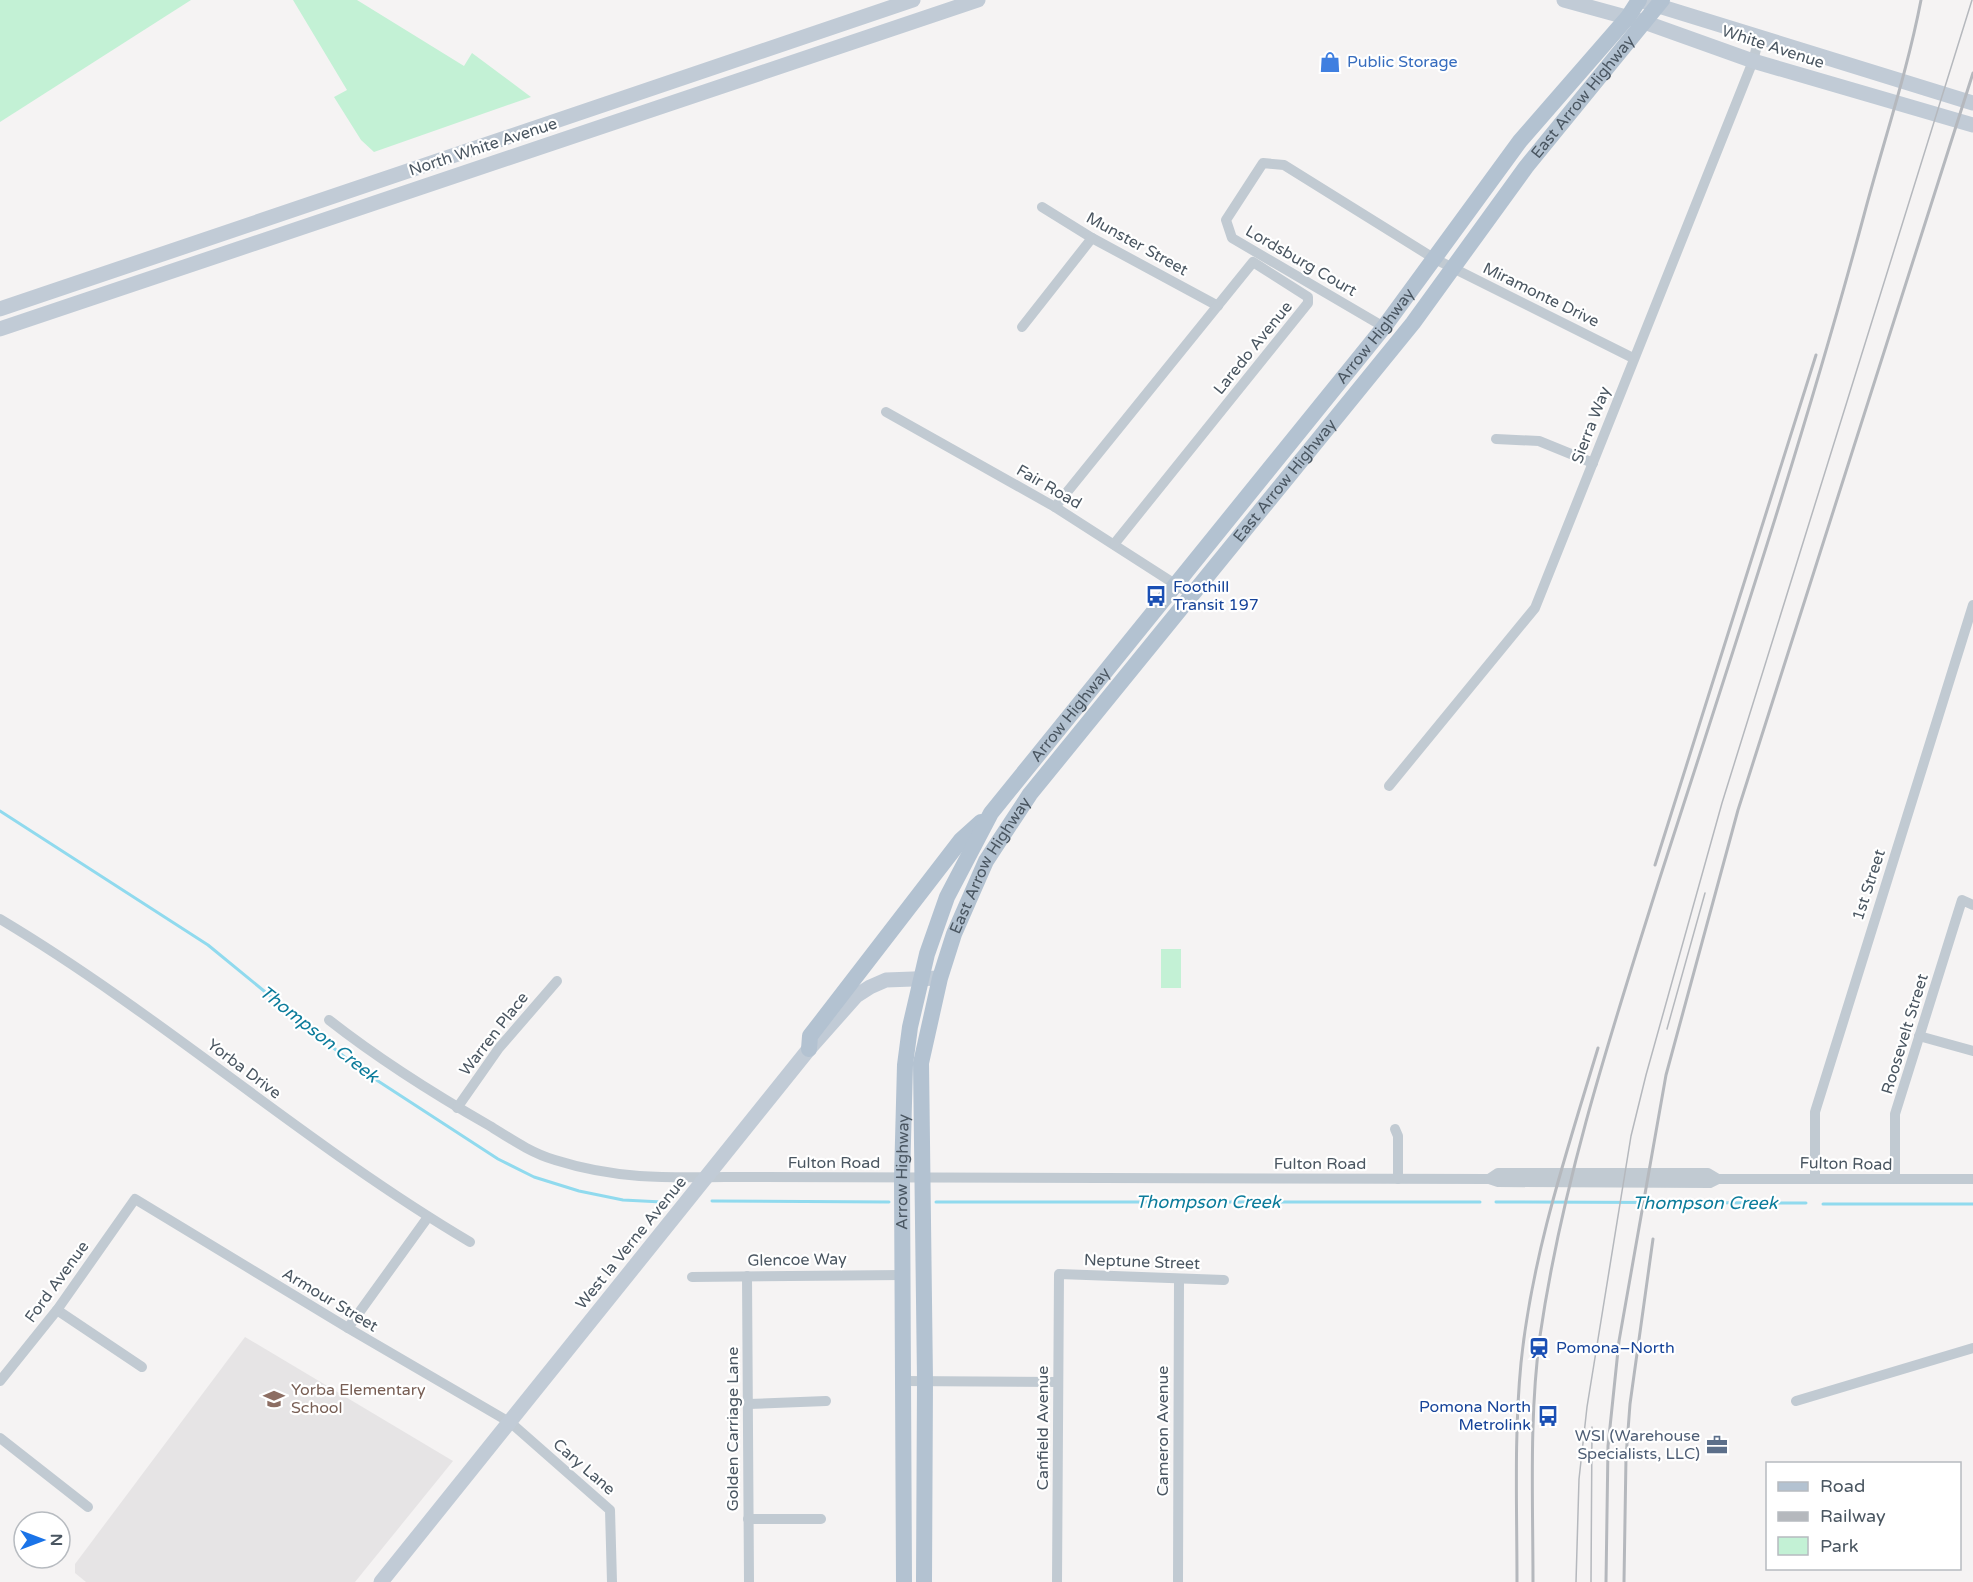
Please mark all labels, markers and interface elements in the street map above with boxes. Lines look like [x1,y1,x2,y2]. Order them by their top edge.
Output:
street label: White Avenue [1719,21,1827,73]
street label: East Arrow Highway [1527,31,1639,163]
shop icon: Public Storage [1318,50,1342,74]
place label: Public Storage [1347,52,1458,72]
street label: North White Avenue [406,114,560,180]
street label: Munster Street [1083,208,1191,280]
street label: Lordsburg Court [1242,221,1360,301]
street label: Miramonte Drive [1480,258,1602,332]
street label: Arrow Highway [1332,284,1419,388]
street label: Laredo Avenue [1209,297,1297,399]
street label: Sierra Way [1567,383,1615,466]
street label: East Arrow Highway [1229,415,1341,546]
street label: Fair Road [1013,460,1085,514]
place label: Foothill Transit 197 [1173,577,1259,615]
bus stop icon: Foothill Transit 197 [1144,584,1168,608]
street label: Arrow Highway [1026,663,1115,766]
street label: East Arrow Highway [945,793,1035,937]
street label: 1st Street [1848,847,1890,923]
street label: Roosevelt Street [1877,971,1933,1097]
water label: Thompson Creek [255,981,384,1088]
street label: Warren Place [455,988,533,1080]
street label: Yorba Drive [203,1035,285,1103]
street label: Arrow Highway [892,1113,914,1230]
street label: Fulton Road [788,1153,880,1173]
street label: Fulton Road [1799,1153,1893,1175]
street label: Fulton Road [1274,1154,1366,1174]
street label: West la Verne Avenue [571,1173,691,1313]
water label: Thompson Creek [1135,1191,1282,1213]
water label: Thompson Creek [1632,1192,1779,1214]
street label: Ford Avenue [21,1237,93,1327]
street label: Glencoe Way [747,1249,847,1271]
street label: Neptune Street [1084,1250,1200,1274]
street label: Armour Street [278,1264,382,1336]
station icon: Pomona–North [1527,1336,1551,1360]
place label: Pomona–North [1556,1338,1675,1358]
street label: Golden Carriage Lane [723,1347,743,1511]
street label: Canfield Avenue [1033,1366,1053,1490]
street label: Cameron Avenue [1153,1366,1173,1496]
place label: Yorba Elementary School [291,1380,426,1418]
school or university icon: Yorba Elementary School [262,1387,286,1411]
place label: Pomona North Metrolink [1419,1397,1531,1435]
bus stop icon: Pomona North Metrolink [1536,1404,1560,1428]
place label: WSI (Warehouse Specialists, LLC) [1575,1426,1700,1464]
office icon: WSI (Warehouse Specialists, LLC) [1705,1433,1729,1457]
street label: Cary Lane [549,1435,619,1499]
legend [1766,1462,1961,1570]
text: Road [1820,1475,1865,1497]
text: Railway [1820,1505,1886,1527]
north arrow [12,1510,72,1570]
text: N [46,1534,66,1546]
text: Park [1820,1535,1859,1557]

